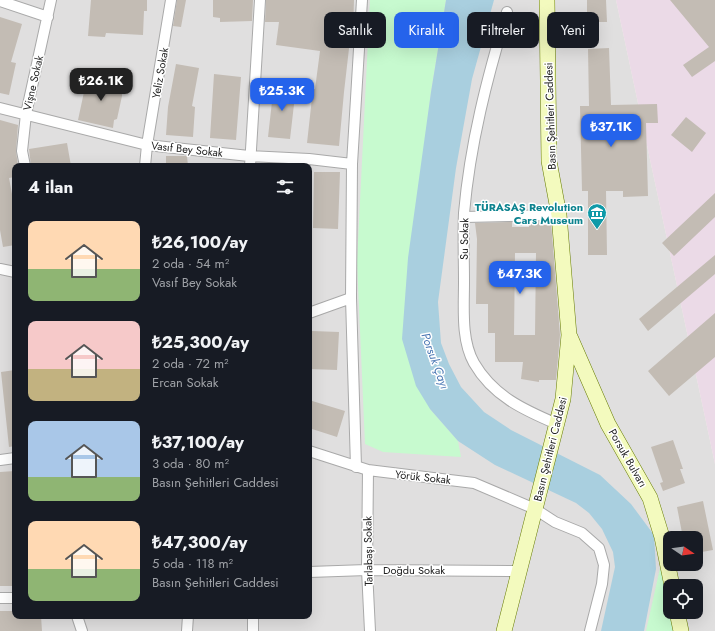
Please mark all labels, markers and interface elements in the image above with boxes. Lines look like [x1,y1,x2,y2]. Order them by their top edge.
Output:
chip: Satılık [324,12,386,48]
chip: Kiralık [394,12,459,48]
chip: Filtreler [467,12,539,48]
chip: Yeni [547,12,599,48]
street label: Yeliz Sokak [148,46,172,100]
street label: Vişne Sokak [19,54,47,112]
street label: Basın Şehitleri Caddesi [540,62,560,170]
pin: ₺26.1K [68,68,134,102]
text: ₺26.1K [79,71,123,90]
pin: ₺25.3K [249,78,315,112]
text: ₺25.3K [259,81,305,100]
pin: ₺37.1K [578,114,644,148]
text: ₺37.1K [590,117,632,136]
street label: Vasıf Bey Sokak [150,137,224,161]
text: 4 ilan [28,175,73,199]
icon: filters [274,176,296,198]
place label: TÜRASAŞ Revolution Cars Museum [475,199,583,228]
museum icon: TÜRASAŞ Revolution Cars Museum [586,202,608,230]
street label: Su Sokak [456,218,472,260]
text: ₺26,100/ay [152,230,248,254]
icon: home [60,237,108,285]
text: 2 oda · 54 m² [152,254,229,273]
pin: ₺47.3K [487,261,553,295]
text: ₺47.3K [498,264,542,283]
text: Vasıf Bey Sokak [152,273,237,292]
text: ₺25,300/ay [152,330,249,354]
water label: Porsuk Çayı [417,330,453,392]
icon: home [60,337,108,385]
text: 2 oda · 72 m² [152,354,229,373]
text: Ercan Sokak [152,373,219,392]
street label: Basın Şehitleri Caddesi [529,395,571,503]
street label: Porsuk Bulvarı [605,426,651,490]
text: ₺37,100/ay [152,430,244,454]
icon: home [60,437,108,485]
text: 3 oda · 80 m² [152,454,229,473]
street label: Yörük Sokak [394,466,452,488]
text: Basın Şehitleri Caddesi [152,473,279,492]
street label: Tarlabaşı Sokak [359,516,377,586]
text: ₺47,300/ay [152,530,247,554]
north arrow [663,531,703,571]
map controls [663,531,703,619]
icon: home [60,537,108,585]
text: 5 oda · 118 m² [152,554,233,573]
street label: Doğdu Sokak [383,562,445,578]
text: Basın Şehitleri Caddesi [152,573,279,592]
button: locate [663,579,703,619]

